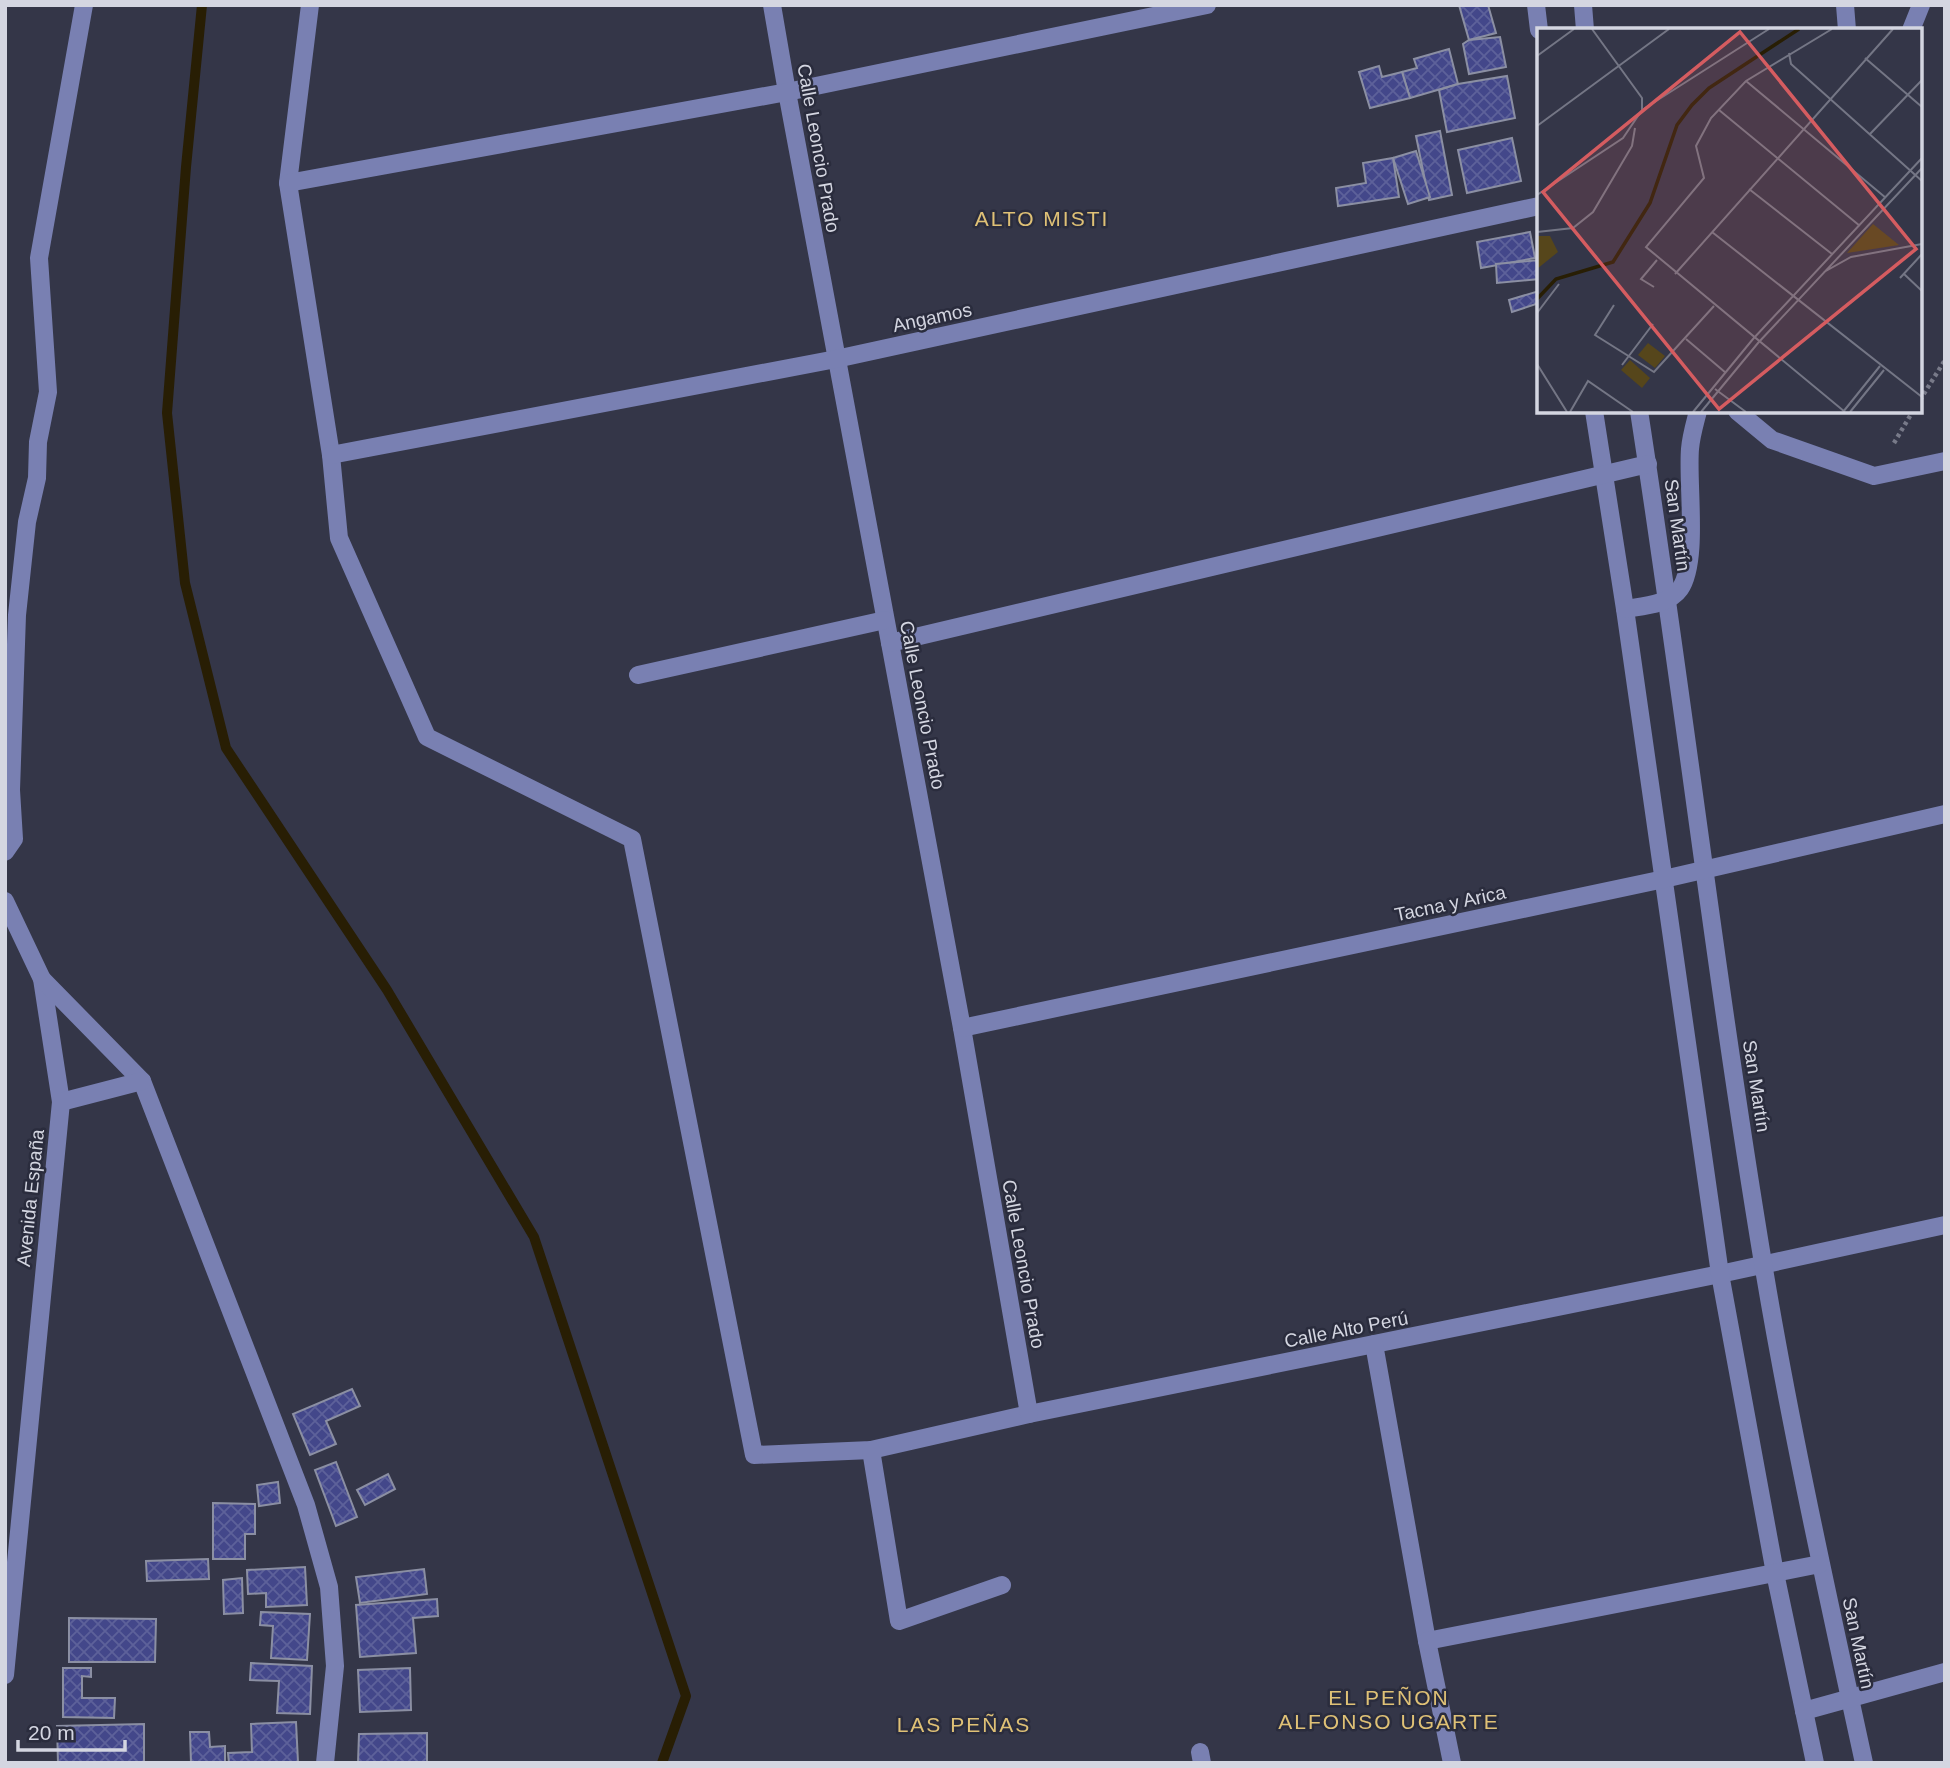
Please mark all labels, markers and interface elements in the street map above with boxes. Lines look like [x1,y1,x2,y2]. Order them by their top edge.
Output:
inset map [1537,28,1922,413]
street label: Calle Leoncio Prado [793,62,844,234]
district label: ALTO MISTI [975,207,1109,230]
street label: Angamos [891,299,974,336]
street label: San Martín [1661,478,1694,573]
street label: Calle Leoncio Prado [896,619,949,791]
street label: Tacna y Arica [1393,881,1508,926]
street label: San Martín [1739,1039,1774,1134]
street label: Avenida España [13,1128,48,1268]
street label: Calle Leoncio Prado [998,1178,1049,1350]
street label: Calle Alto Perú [1282,1307,1410,1352]
street label: San Martín [1839,1595,1878,1691]
district label: EL PEÑON ALFONSO UGARTE [1278,1686,1500,1733]
scale bar [18,1708,124,1752]
district label: LAS PEÑAS [897,1713,1031,1736]
text: 20 m [28,1721,75,1744]

